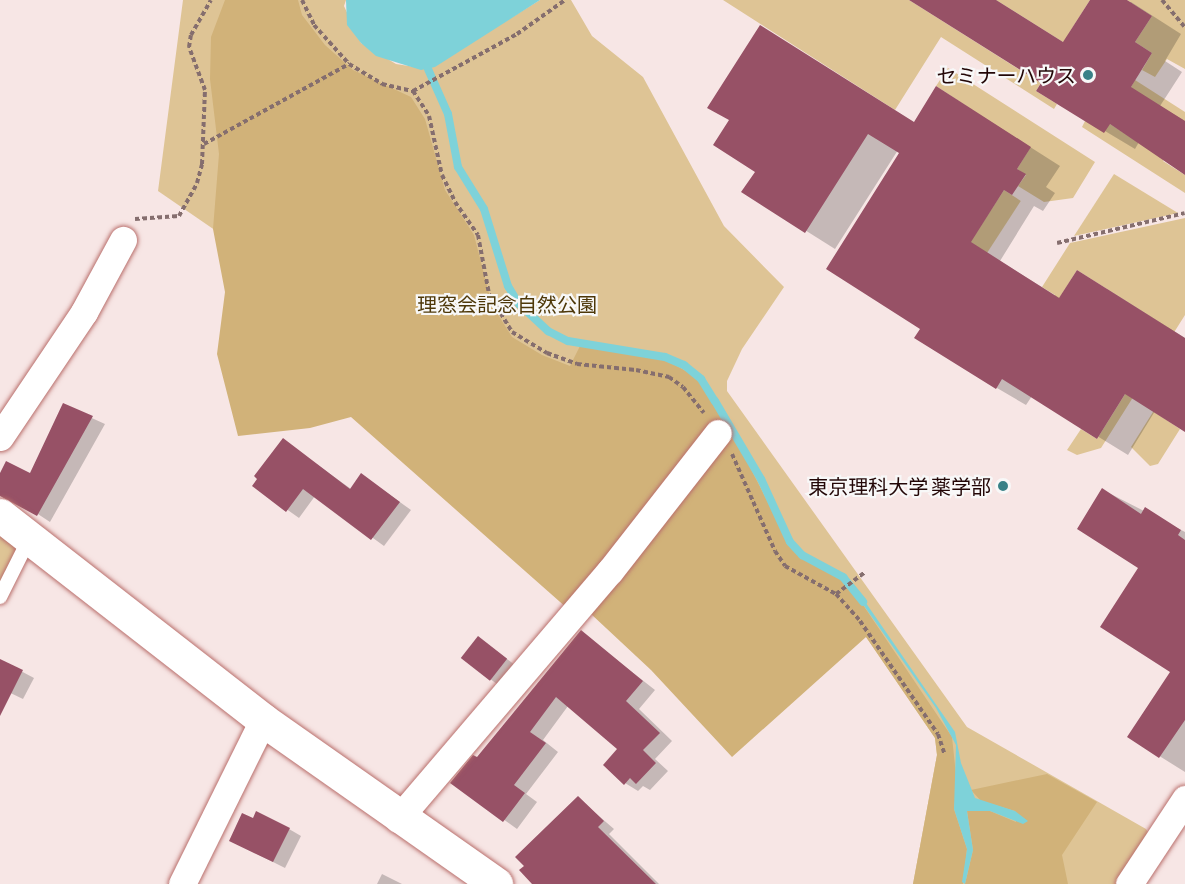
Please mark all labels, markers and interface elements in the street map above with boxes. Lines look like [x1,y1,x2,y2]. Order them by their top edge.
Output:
place label: セミナーハウス [936,63,1076,87]
marker: セミナーハウス [1081,68,1095,82]
park label: 理窓会記念自然公園 [417,292,597,316]
place label: 東京理科大学 薬学部 [808,474,991,498]
marker: 東京理科大学 薬学部 [996,479,1010,493]

